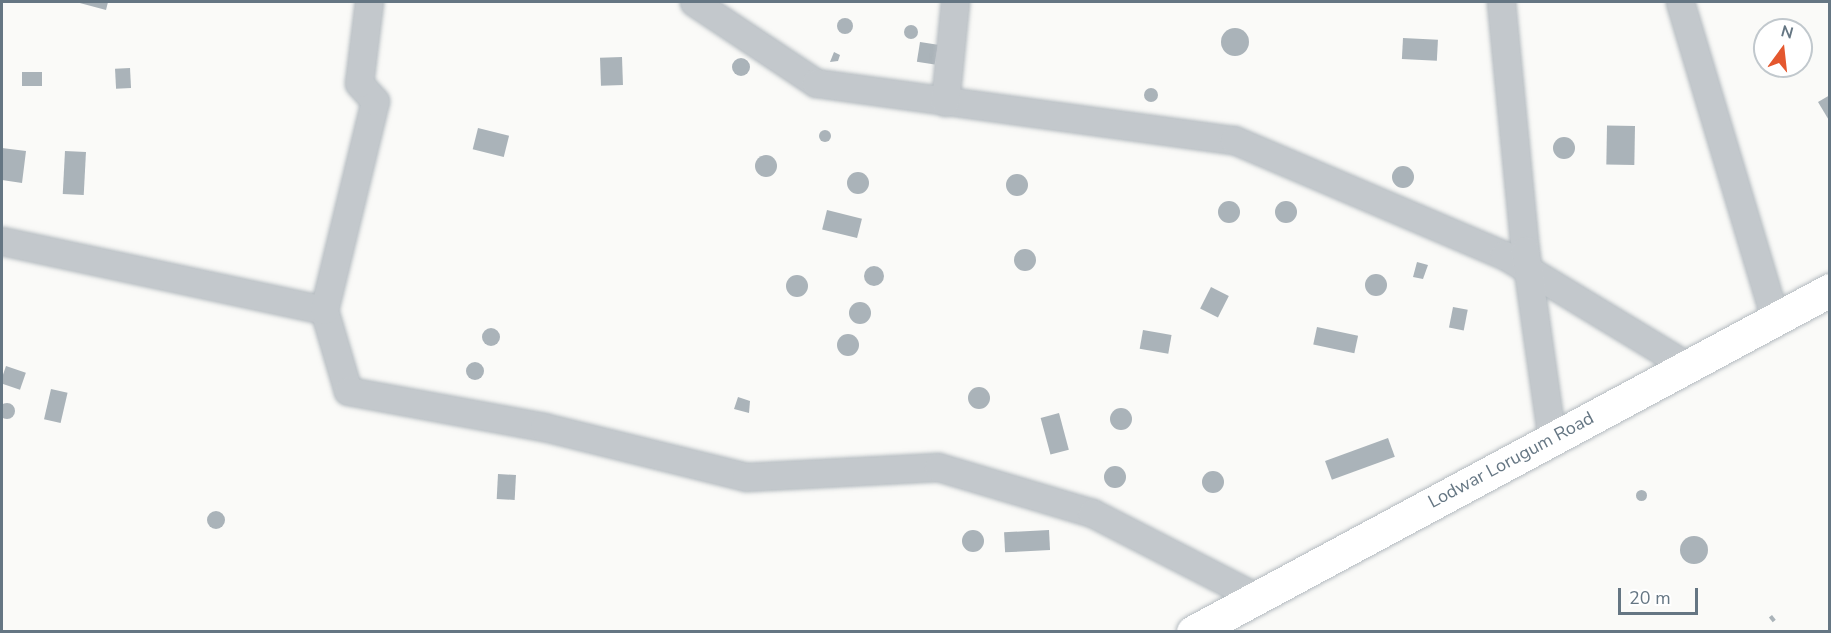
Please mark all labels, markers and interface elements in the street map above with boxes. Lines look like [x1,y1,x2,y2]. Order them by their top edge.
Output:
north arrow [1753,18,1813,78]
text: N [1779,20,1796,45]
street label: Lodwar Lorugum Road [1424,407,1598,513]
scale bar [1621,576,1700,614]
text: 20 m [1629,586,1671,610]

